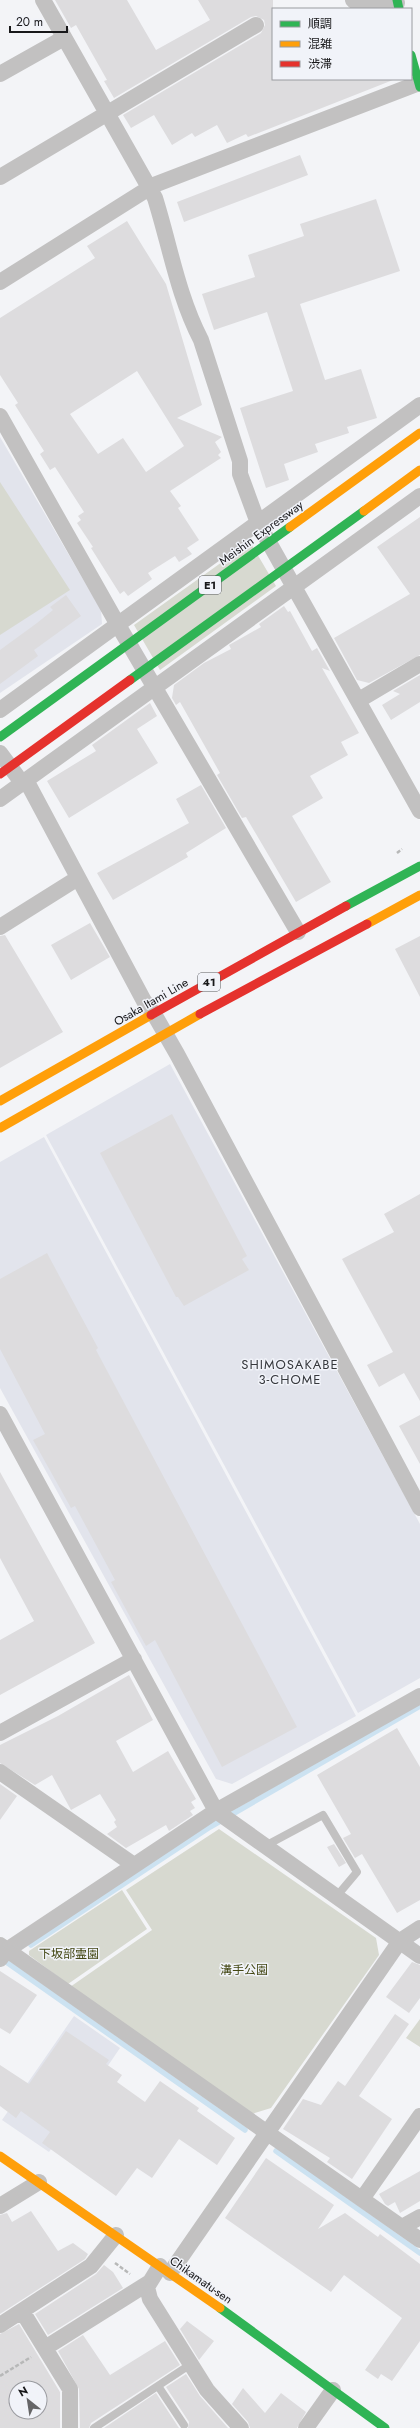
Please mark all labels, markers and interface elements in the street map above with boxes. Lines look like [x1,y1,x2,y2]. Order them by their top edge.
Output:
scale bar [10,8,67,34]
legend [272,8,412,80]
text: 20 m [16,13,43,31]
text: 順調 [308,15,332,33]
text: 混雑 [308,35,332,53]
text: 渋滞 [308,55,332,73]
street label: Meishin Expressway [215,496,308,570]
road number: E1 [199,576,221,594]
street label: Osaka Itami Line [110,973,192,1031]
road number: 41 [198,973,220,991]
district label: SHIMOSAKABE 3-CHOME [241,1355,339,1389]
park label: 下坂部霊園 [39,1945,99,1963]
park label: 溝手公園 [220,1961,268,1979]
street label: Chikamatu-sen [166,2252,236,2308]
north arrow [8,2380,48,2420]
text: N [15,2382,31,2400]

